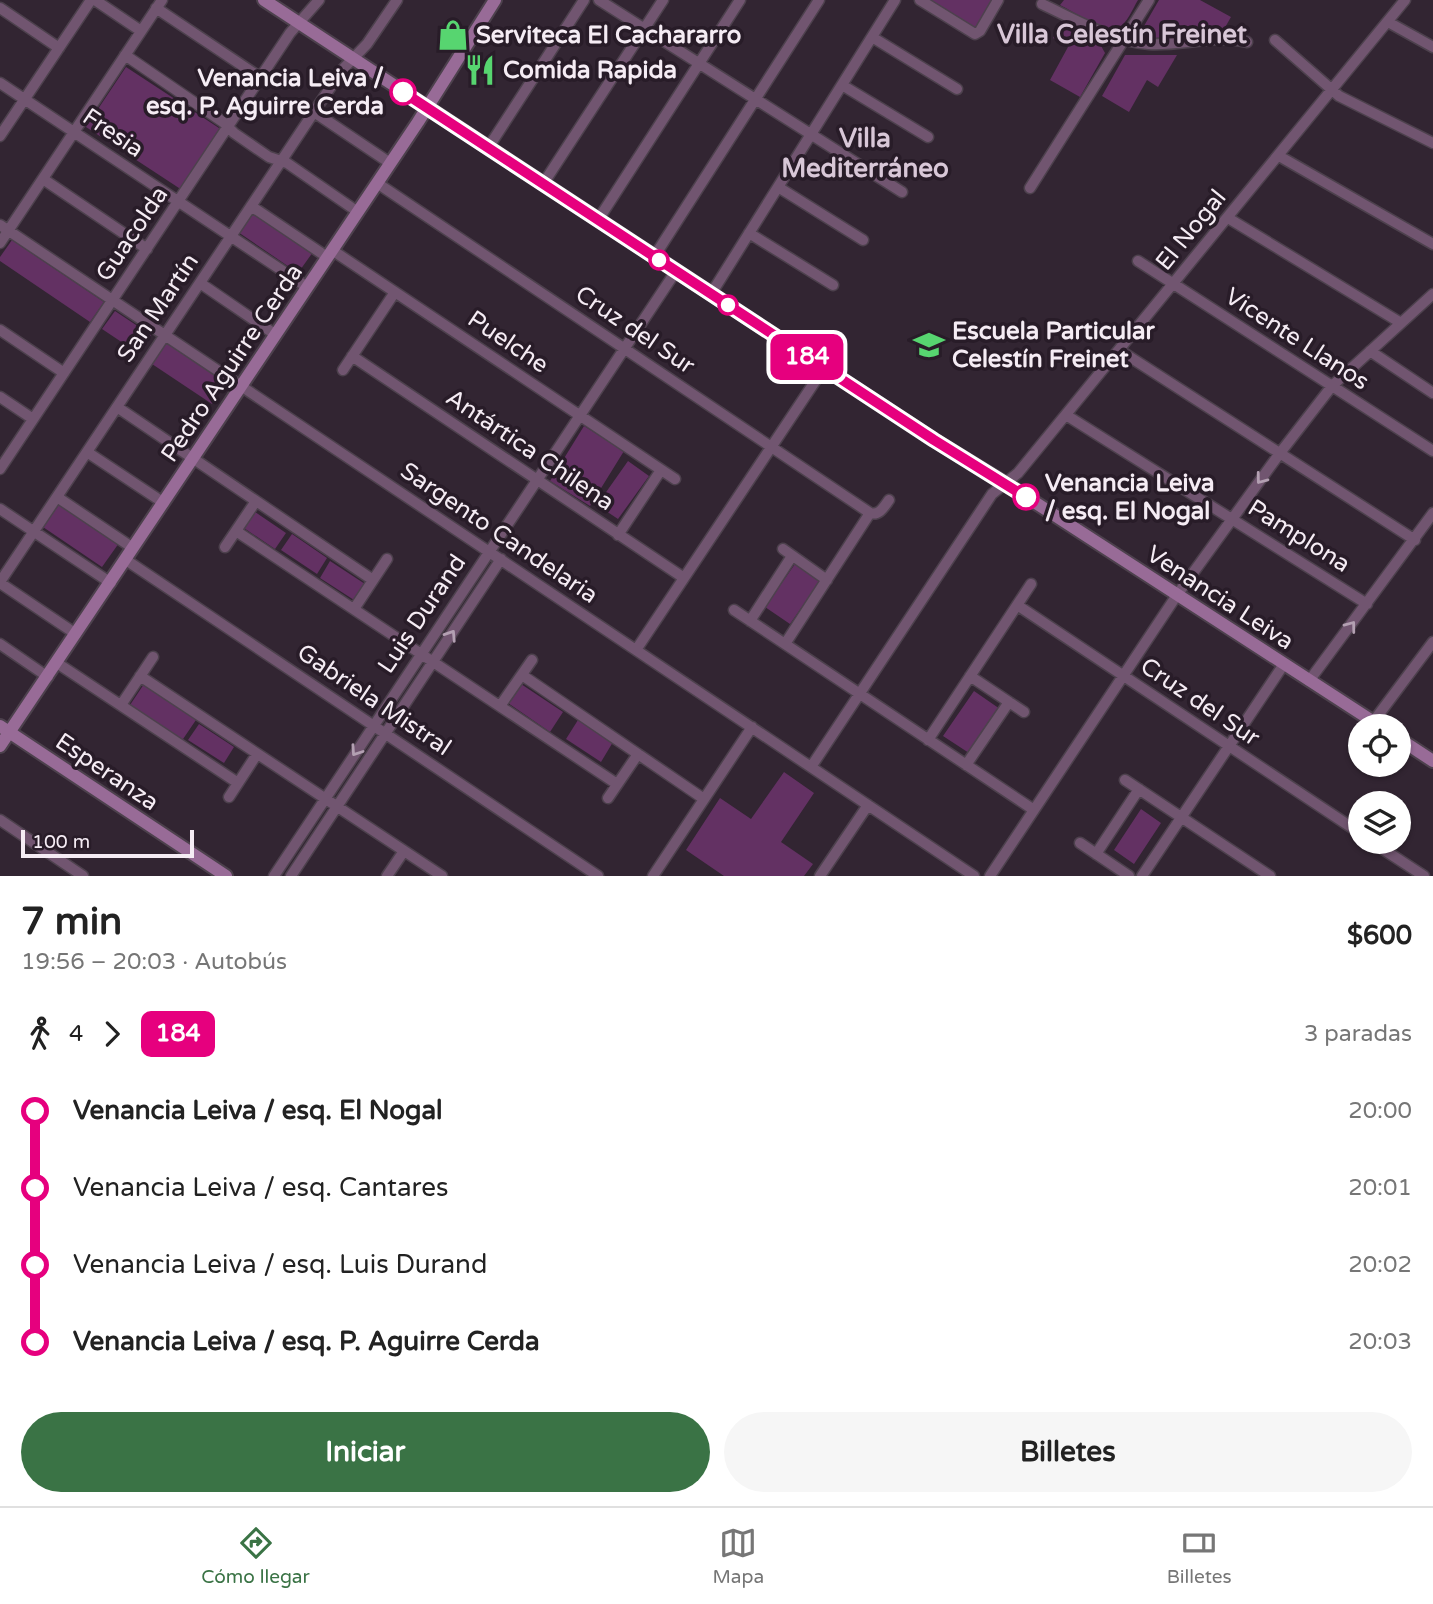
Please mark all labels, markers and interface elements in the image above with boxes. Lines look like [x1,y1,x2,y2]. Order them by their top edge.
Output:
shop icon: Serviteca El Cachararro [436,18,470,52]
district label: Villa Celestín Freinet [997,19,1247,50]
place label: Serviteca El Cachararro [476,21,741,50]
restaurant icon: Comida Rapida [463,53,497,87]
place label: Comida Rapida [503,56,677,85]
place label: Venancia Leiva / esq. P. Aguirre Cerda [146,64,384,121]
marker: Venancia Leiva / esq. P. Aguirre Cerda [390,79,416,105]
street label: Fresia [77,102,149,164]
district label: Villa Mediterráneo [781,123,949,184]
street label: Guacolda [90,181,174,287]
street label: El Nogal [1150,184,1232,276]
street label: San Martín [111,248,205,368]
unlabelled marker [649,250,669,270]
street label: Pedro Aguirre Cerda [155,258,309,468]
street label: Cruz del Sur [570,279,701,381]
street label: Vicente Llanos [1220,282,1374,396]
unlabelled marker [718,295,738,315]
street label: Puelche [462,304,554,380]
place label: Escuela Particular Celestín Freinet [952,317,1156,374]
school or university icon: Escuela Particular Celestín Freinet [912,328,946,362]
line badge: 184 [767,334,847,380]
text: 184 [784,342,830,371]
street label: Antártica Chilena [440,383,620,517]
street label: Sargento Candelaria [395,456,603,610]
place label: Venancia Leiva / esq. El Nogal [1045,469,1215,526]
one-way arrow [1256,471,1269,484]
marker: Venancia Leiva / esq. El Nogal [1013,484,1039,510]
street label: Pamplona [1243,493,1355,579]
street label: Venancia Leiva [1141,540,1299,656]
street label: Luis Durand [372,549,472,679]
one-way arrow [1342,622,1355,634]
one-way arrow [442,630,455,643]
street label: Gabriela Mistral [292,638,456,762]
street label: Cruz del Sur [1135,651,1266,753]
map controls [1348,714,1411,854]
button: locate [1348,714,1411,777]
street label: Esperanza [50,727,164,817]
one-way arrow [352,744,365,757]
button: layers [1348,791,1411,854]
scale bar [21,827,194,859]
text: 100 m [32,831,90,853]
text: 7 min [21,899,122,945]
text: $600 [1347,920,1412,951]
text: 19:56 – 20:03 · Autobús [21,948,287,976]
icon: walk [21,1015,59,1053]
icon: forward [93,1015,131,1053]
text: 184 [155,1019,201,1048]
text: 4 [69,1020,83,1048]
text: 3 paradas [1304,1020,1412,1048]
text: Venancia Leiva / esq. El Nogal [73,1095,443,1126]
text: 20:00 [1348,1097,1412,1125]
text: Venancia Leiva / esq. Cantares [73,1172,448,1203]
text: 20:01 [1348,1174,1412,1202]
text: Venancia Leiva / esq. Luis Durand [73,1249,487,1280]
text: 20:02 [1348,1251,1412,1279]
text: Venancia Leiva / esq. P. Aguirre Cerda [73,1326,540,1357]
text: 20:03 [1348,1328,1412,1356]
button: Iniciar [21,1412,710,1492]
button: Billetes [724,1412,1412,1492]
tab: Cómo llegar [201,1524,310,1588]
tab: Mapa [712,1524,764,1588]
tab: Billetes [1167,1524,1232,1588]

